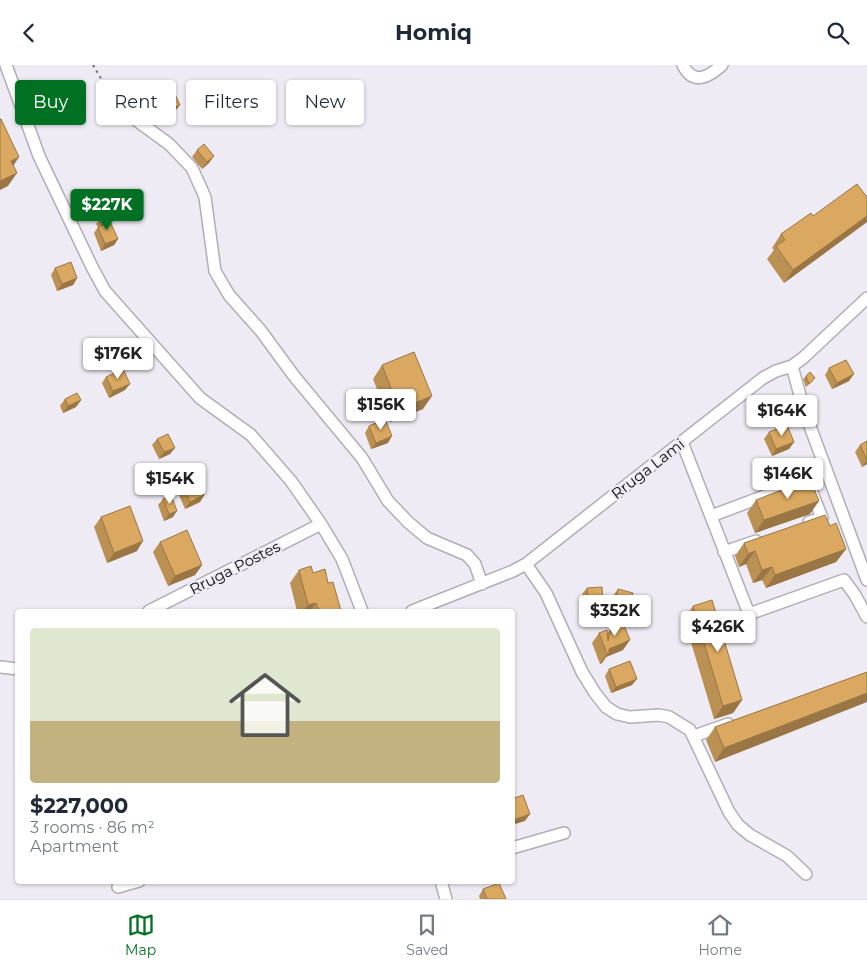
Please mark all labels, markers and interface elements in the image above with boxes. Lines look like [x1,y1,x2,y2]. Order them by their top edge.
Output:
icon: back [15,19,43,47]
text: Homiq [395,19,472,46]
icon: search [824,19,852,47]
chip: Buy [15,80,86,125]
chip: Rent [96,80,176,125]
chip: Filters [186,80,276,125]
chip: New [286,80,364,125]
pin: $227K [72,189,142,231]
text: $227K [82,195,132,214]
pin: $176K [83,337,153,380]
text: $176K [94,344,142,363]
pin: $156K [346,389,416,431]
text: $156K [357,395,405,414]
pin: $164K [747,395,817,437]
text: $164K [757,401,807,420]
street label: Rruga Lami [607,434,688,503]
pin: $146K [753,457,823,500]
pin: $154K [135,463,205,505]
text: $146K [763,464,813,483]
text: $154K [146,469,194,488]
street label: Rruga Postes [186,537,283,599]
pin: $352K [580,595,650,637]
text: $352K [590,601,640,620]
pin: $426K [683,611,753,653]
text: $426K [692,617,744,636]
icon: home [220,660,310,750]
text: $227,000 [30,793,128,818]
text: 3 rooms · 86 m² [30,818,155,837]
text: Apartment [30,837,119,856]
tab: Map [125,911,156,959]
tab: Saved [406,911,448,959]
tab: Home [698,911,742,959]

